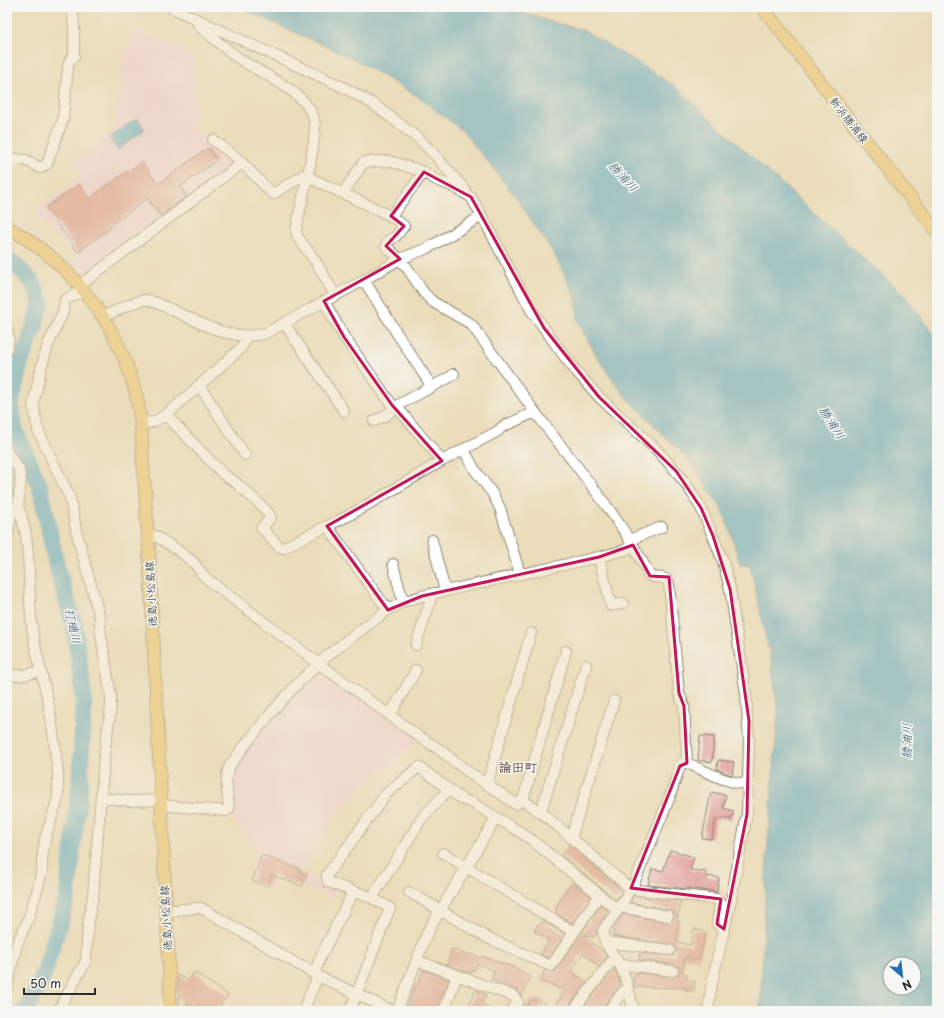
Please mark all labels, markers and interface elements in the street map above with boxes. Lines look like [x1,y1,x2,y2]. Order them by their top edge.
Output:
street label: 新浜勝浦線 [826,93,873,147]
water label: 勝浦川 [605,157,643,196]
water label: 勝浦川 [816,402,850,443]
street label: 徳島小松島線 [140,561,161,627]
water label: 打樋川 [61,606,87,645]
water label: 勝浦川 [897,723,915,759]
district label: 論田町 [498,757,538,776]
street label: 徳島小松島線 [155,885,176,951]
north arrow [882,956,922,996]
scale bar [24,970,95,996]
text: 50 m [30,974,61,992]
text: N [899,976,915,995]

